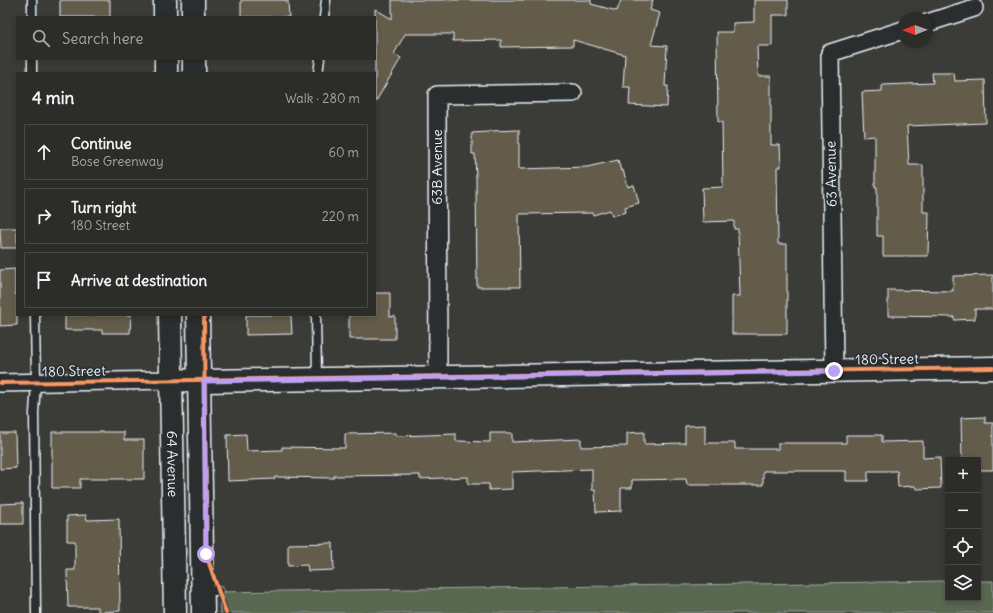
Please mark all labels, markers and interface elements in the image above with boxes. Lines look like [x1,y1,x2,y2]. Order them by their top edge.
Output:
north arrow [897,12,933,48]
search box [16,16,376,60]
icon: search [30,27,52,49]
text: Search here [62,29,143,48]
text: 4 min [32,87,74,109]
text: Walk · 280 m [285,90,360,107]
street label: 63B Avenue [428,129,446,205]
text: Continue [71,134,132,153]
icon: ahead [33,141,55,163]
street label: 63 Avenue [821,141,841,207]
text: 60 m [328,144,359,161]
text: Bose Greenway [71,153,164,170]
text: Turn right [71,198,136,217]
icon: right [33,205,55,227]
text: 220 m [322,208,359,225]
text: 180 Street [71,217,130,234]
icon: arrive [33,269,55,291]
text: Arrive at destination [71,271,207,290]
street label: 180 Street [855,349,919,369]
street label: 180 Street [42,361,106,381]
route end [825,362,843,380]
street label: 64 Avenue [163,431,182,497]
map controls [945,457,981,601]
button: + [945,457,981,493]
button: − [945,493,981,529]
button: locate [945,529,981,565]
route start [197,545,215,563]
button: layers [945,565,981,601]

